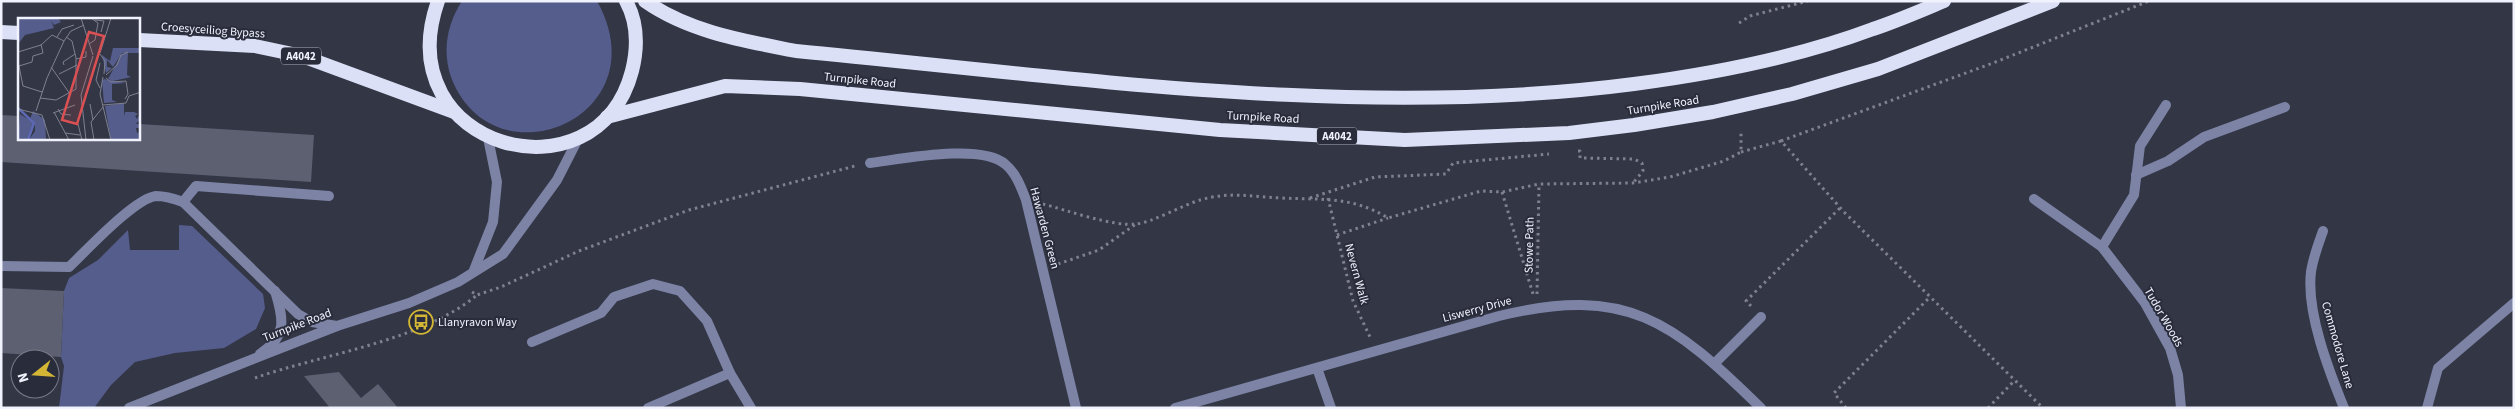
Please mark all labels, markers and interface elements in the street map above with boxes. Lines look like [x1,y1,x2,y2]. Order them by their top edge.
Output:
inset map [18,18,140,140]
street label: Croesyceiliog Bypass [160,18,265,43]
road number: A4042 [281,48,321,64]
street label: Turnpike Road [823,68,897,93]
street label: Turnpike Road [1626,91,1700,120]
street label: Turnpike Road [1226,107,1300,128]
road number: A4042 [1317,128,1357,144]
street label: Hawarden Green [1025,185,1064,271]
street label: Stowe Path [1521,217,1538,273]
street label: Nevern Walk [1340,242,1373,307]
street label: Tudor Woods [2140,284,2187,350]
street label: Liswerry Drive [1441,292,1514,327]
street label: Commodore Lane [2317,300,2358,391]
street label: Turnpike Road [260,305,334,346]
bus stop icon: Llanyravon Way [408,309,434,335]
place label: Llanyravon Way [438,314,517,331]
north arrow [10,349,60,399]
text: N [13,370,34,385]

